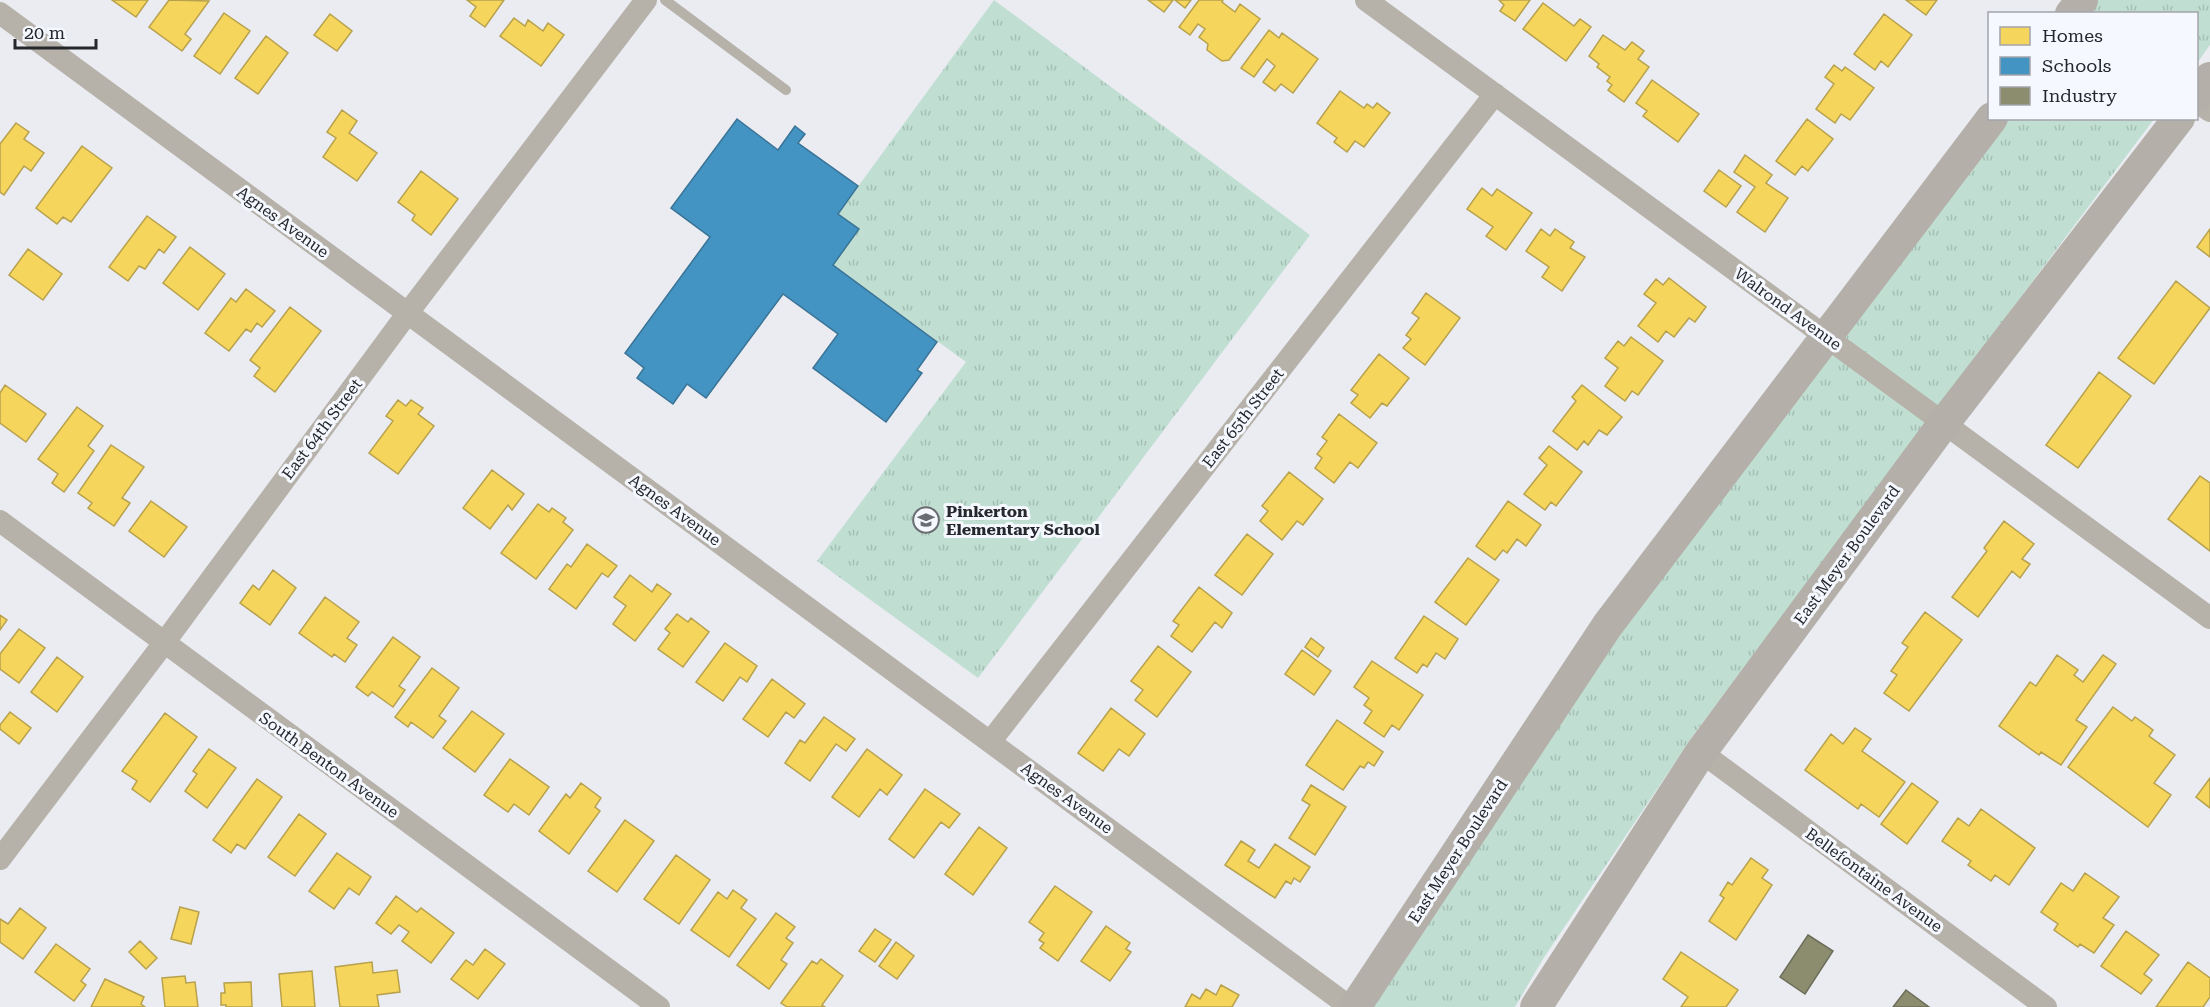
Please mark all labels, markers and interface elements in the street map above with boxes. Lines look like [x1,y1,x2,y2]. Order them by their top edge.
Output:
scale bar [15,12,96,50]
legend [1988,12,2198,120]
text: 20 m [24,22,65,43]
text: Homes [2042,25,2103,46]
text: Schools [2042,55,2111,76]
text: Industry [2042,85,2117,106]
street label: Agnes Avenue [234,182,333,262]
street label: Walrond Avenue [1731,264,1845,354]
street label: East 65th Street [1198,365,1288,471]
street label: East 64th Street [278,375,366,483]
street label: Agnes Avenue [626,470,725,550]
street label: East Meyer Boulevard [1790,482,1904,628]
place label: Pinkerton Elementary School [946,502,1101,539]
school or university icon: Pinkerton Elementary School [911,505,941,535]
street label: South Benton Avenue [256,708,403,822]
street label: Agnes Avenue [1018,758,1117,838]
street label: East Meyer Boulevard [1404,776,1512,926]
street label: Bellefontaine Avenue [1802,824,1946,936]

